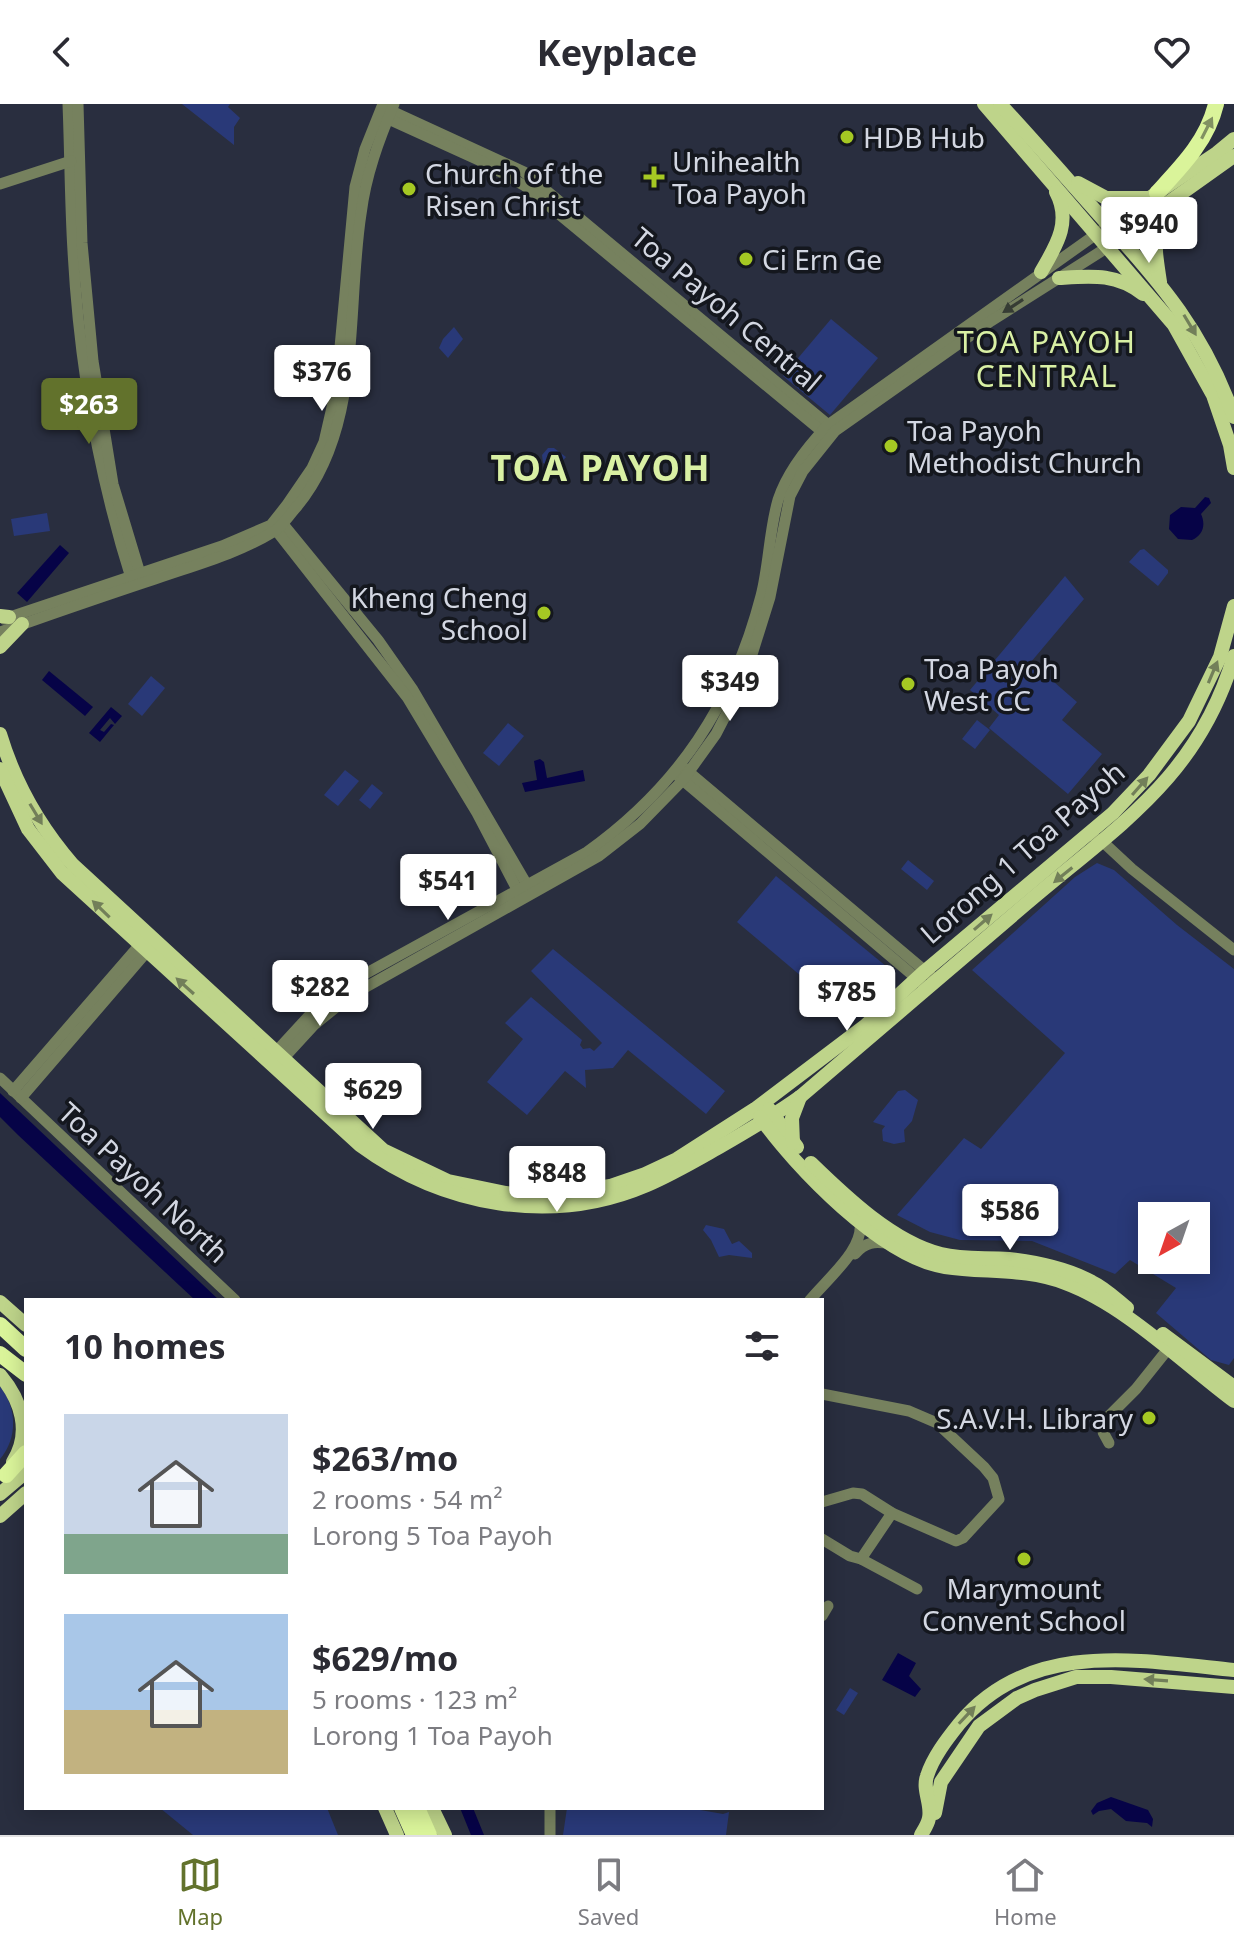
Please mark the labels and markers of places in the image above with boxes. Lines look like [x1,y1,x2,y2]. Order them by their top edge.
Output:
place label: HDB Hub [863,118,985,156]
marker: HDB Hub [838,128,856,146]
place label: Unihealth Toa Payoh [672,142,807,212]
place label: Church of the Risen Christ [425,154,603,224]
marker: Unihealth Toa Payoh [643,166,665,188]
marker: Church of the Risen Christ [400,180,418,198]
pin: $940 [1102,197,1196,265]
place label: Ci Ern Ge [762,240,882,278]
marker: Ci Ern Ge [737,250,755,268]
pin: $376 [275,345,369,413]
pin: $263 [42,378,136,446]
place label: Toa Payoh Methodist Church [907,411,1142,481]
marker: Toa Payoh Methodist Church [882,437,900,455]
place label: Kheng Cheng School [350,578,528,648]
marker: Kheng Cheng School [535,604,553,622]
place label: Toa Payoh West CC [924,649,1059,719]
pin: $349 [683,655,777,723]
marker: Toa Payoh West CC [899,675,917,693]
pin: $541 [401,854,495,922]
pin: $282 [273,960,367,1028]
pin: $785 [800,965,894,1033]
pin: $629 [326,1063,420,1131]
pin: $848 [510,1146,604,1214]
pin: $586 [963,1184,1057,1252]
place label: S.A.V.H. Library [936,1399,1134,1437]
marker: S.A.V.H. Library [1140,1409,1158,1427]
marker: Marymount Convent School [1015,1550,1033,1568]
place label: Marymount Convent School [922,1569,1126,1639]

